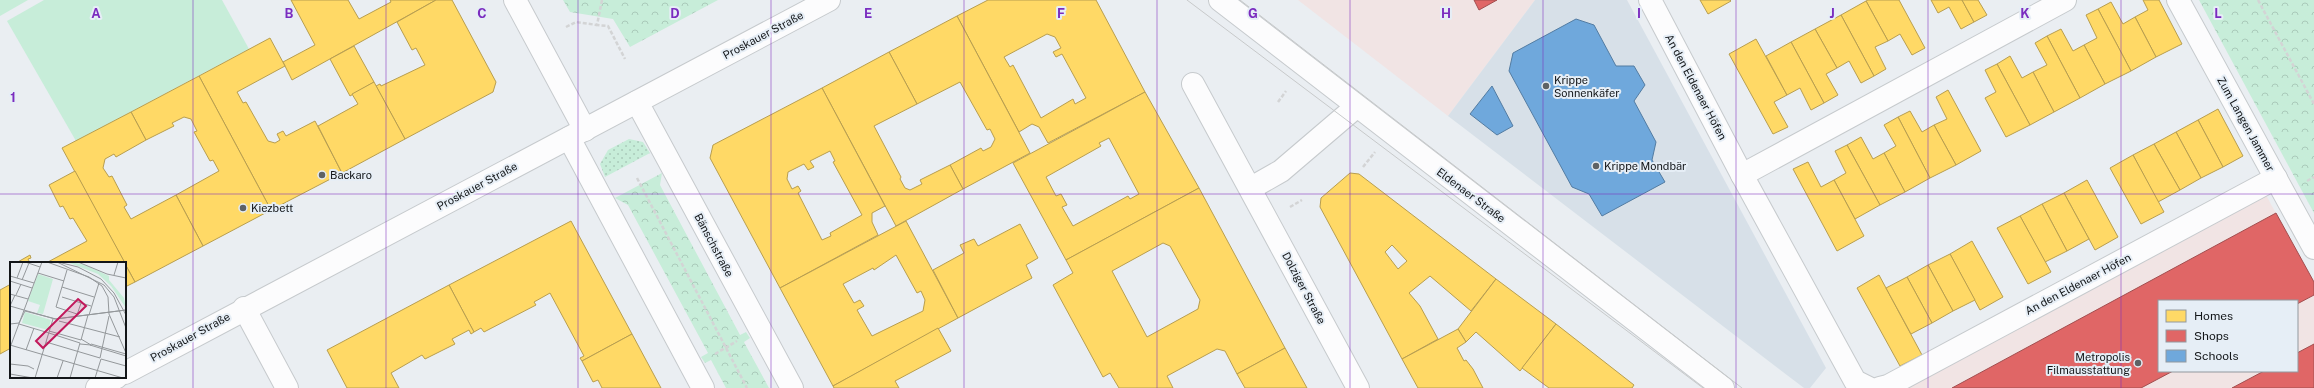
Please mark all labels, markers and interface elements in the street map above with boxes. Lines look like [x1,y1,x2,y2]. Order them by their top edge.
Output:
text: A [91,6,101,21]
text: B [285,6,294,21]
text: C [477,6,487,21]
text: D [670,6,680,21]
text: E [864,6,872,21]
text: F [1057,6,1065,21]
text: G [1248,6,1258,21]
text: H [1441,6,1451,21]
text: I [1637,6,1641,21]
text: J [1829,6,1835,21]
text: K [2020,6,2030,21]
text: L [2214,6,2222,21]
street label: Proskauer Straße [721,9,805,61]
street label: An den Eldenaer Höfen [1663,32,1729,142]
place label: Krippe Sonnenkäfer [1554,74,1620,99]
street label: Zum Langen Jammer [2215,75,2277,173]
marker: Krippe Sonnenkäfer [1541,81,1551,91]
text: 1 [10,90,16,105]
street label: Proskauer Straße [435,160,519,212]
place label: Krippe Mondbär [1604,160,1686,172]
marker: Krippe Mondbär [1591,161,1601,171]
street label: Eldenaer Straße [1434,165,1508,225]
place label: Backaro [330,169,372,181]
marker: Backaro [317,170,327,180]
place label: Kiezbett [251,202,293,214]
marker: Kiezbett [238,203,248,213]
street label: Bänschstraße [692,211,736,279]
street label: Dolziger Straße [1280,250,1328,326]
street label: An den Eldenaer Höfen [2023,251,2133,317]
inset map [10,262,126,378]
legend [2158,300,2298,372]
text: Homes [2194,309,2233,323]
street label: Proskauer Straße [148,310,232,364]
text: Shops [2194,329,2229,343]
text: Schools [2194,349,2239,363]
place label: Metropolis Filmausstattung [2047,351,2130,376]
marker: Metropolis Filmausstattung [2133,358,2143,368]

